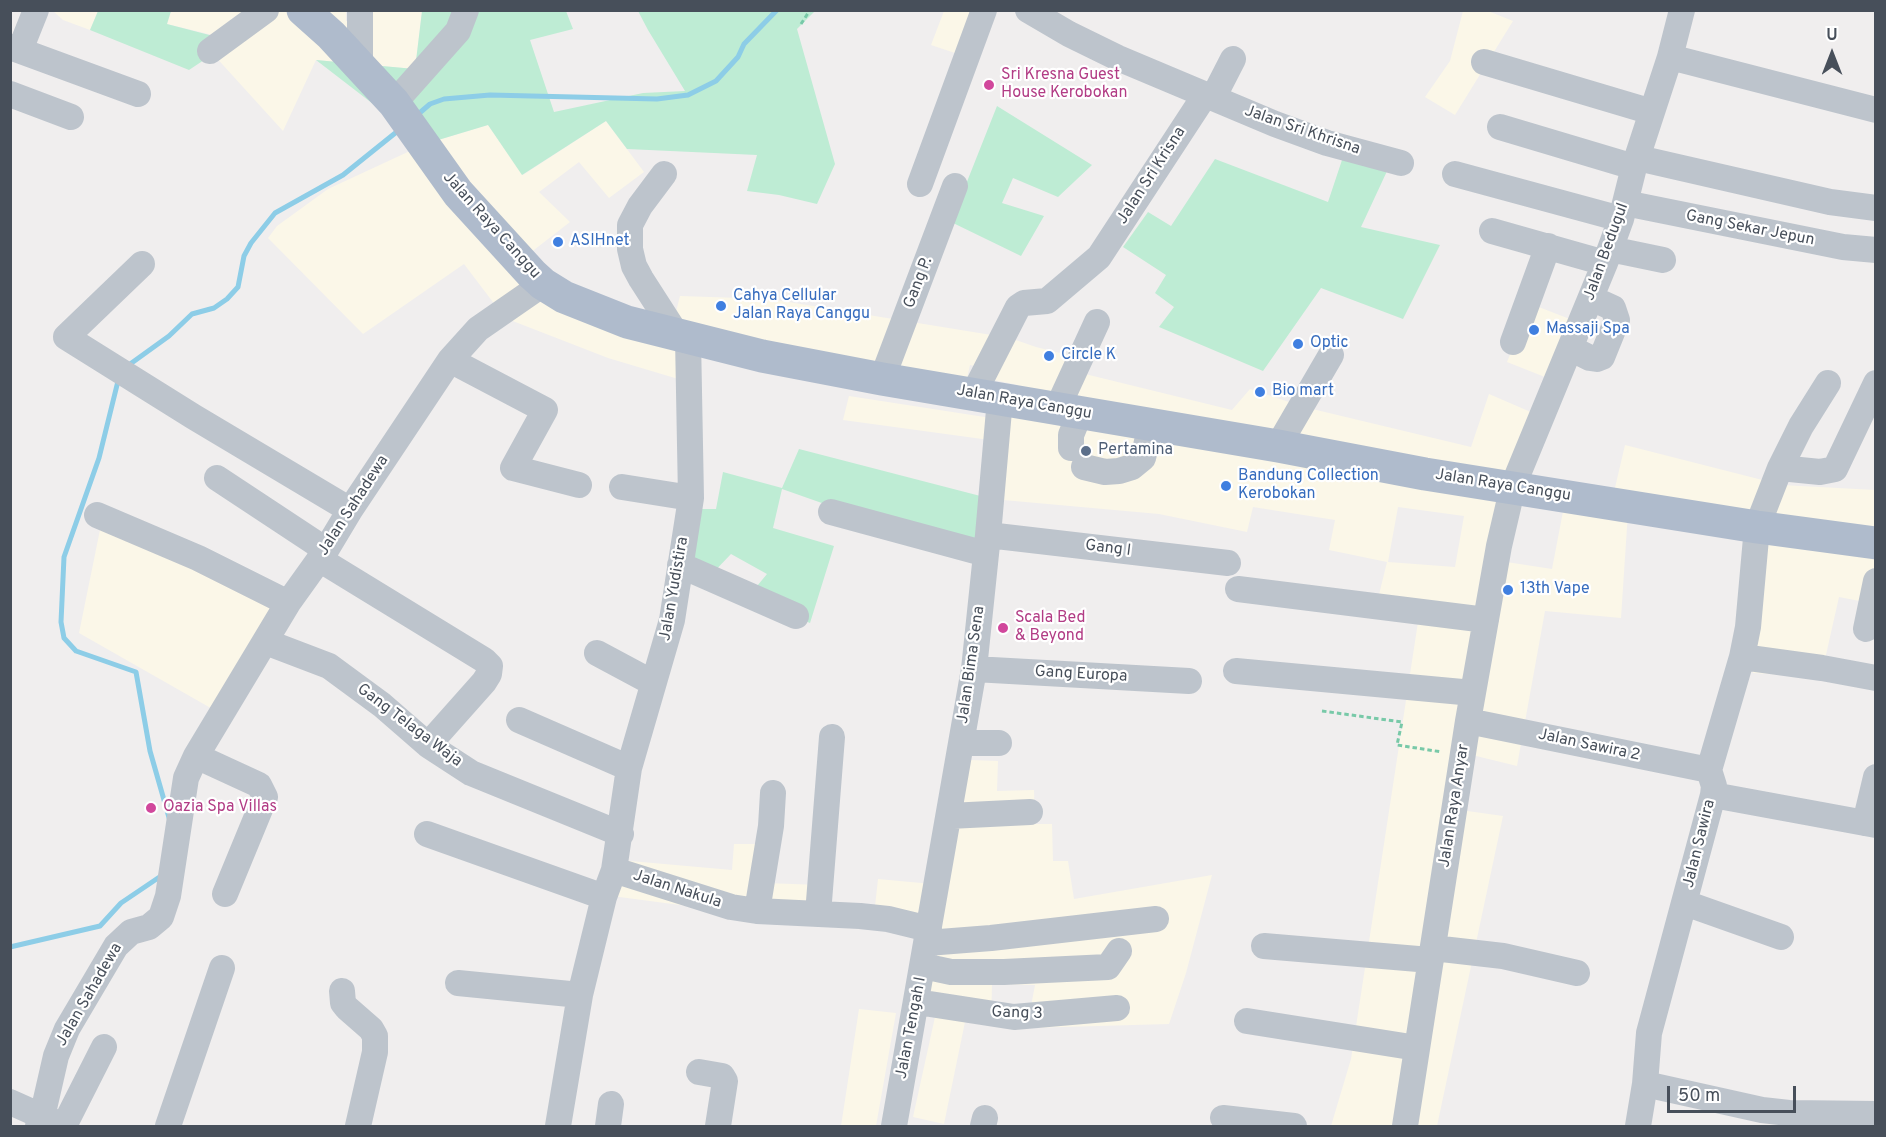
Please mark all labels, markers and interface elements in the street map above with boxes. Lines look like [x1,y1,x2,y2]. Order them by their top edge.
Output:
north arrow [1802,24,1862,84]
text: U [1826,26,1838,46]
place label: Sri Kresna Guest House Kerobokan [1001,66,1127,104]
marker: Sri Kresna Guest House Kerobokan [982,78,996,92]
street label: Jalan Sri Khrisna [1242,102,1362,160]
street label: Jalan Sri Krisna [1113,124,1191,228]
street label: Jalan Raya Canggu [438,169,544,283]
street label: Jalan Bedugul [1580,201,1634,303]
street label: Gang Sekar Jepun [1684,207,1816,251]
place label: ASIHnet [570,232,630,252]
marker: ASIHnet [551,235,565,249]
street label: Gang P. [900,255,938,311]
place label: Cahya Cellular Jalan Raya Canggu [733,287,870,325]
marker: Cahya Cellular Jalan Raya Canggu [714,299,728,313]
place label: Massaji Spa [1546,320,1630,340]
marker: Massaji Spa [1527,323,1541,337]
place label: Optic [1310,334,1348,354]
marker: Optic [1291,337,1305,351]
place label: Circle K [1061,346,1116,366]
marker: Circle K [1042,349,1056,363]
street label: Jalan Raya Canggu [955,382,1093,424]
place label: Bio mart [1272,382,1334,402]
marker: Bio mart [1253,385,1267,399]
place label: Pertamina [1098,441,1173,461]
marker: Pertamina [1079,444,1093,458]
street label: Jalan Sahadewa [314,452,394,560]
street label: Jalan Raya Canggu [1434,466,1572,506]
place label: Bandung Collection Kerobokan [1238,467,1379,505]
marker: Bandung Collection Kerobokan [1219,479,1233,493]
street label: Jalan Yudistira [656,535,694,643]
street label: Gang I [1084,537,1132,561]
place label: 13th Vape [1520,580,1590,600]
marker: 13th Vape [1501,583,1515,597]
street label: Jalan Bima Sena [954,605,990,725]
place label: Scala Bed & Beyond [1015,609,1085,647]
marker: Scala Bed & Beyond [996,621,1010,635]
street label: Gang Europa [1034,663,1128,687]
street label: Gang Telaga Waja [353,680,465,772]
street label: Jalan Sawira 2 [1536,726,1642,766]
street label: Jalan Raya Anyar [1436,743,1474,869]
place label: Oazia Spa Villas [163,798,277,818]
street label: Jalan Sawira [1680,798,1720,890]
marker: Oazia Spa Villas [144,801,158,815]
street label: Jalan Nakula [630,867,724,913]
street label: Jalan Sahadewa [53,940,127,1050]
street label: Jalan Tengah I [893,975,931,1081]
street label: Gang 3 [991,1004,1043,1024]
scale bar [1670,1074,1799,1112]
text: 50 m [1678,1085,1720,1108]

